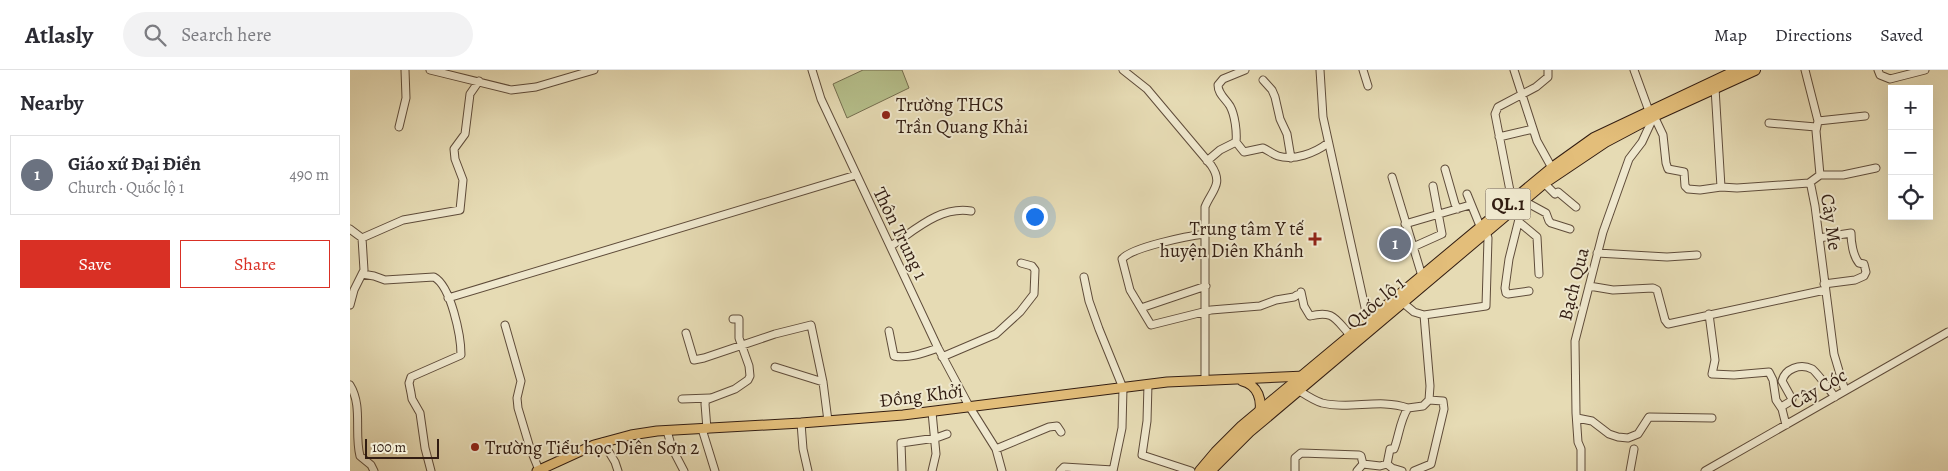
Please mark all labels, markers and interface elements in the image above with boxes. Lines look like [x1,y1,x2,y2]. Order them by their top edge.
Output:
search box [123,12,473,57]
text: Atlasly [25,19,93,51]
icon: search [141,21,169,49]
text: Search here [181,22,272,48]
text: Map [1714,23,1747,47]
text: Directions [1775,23,1852,47]
text: Saved [1880,23,1923,47]
map controls [1888,85,1933,220]
button: + [1888,85,1933,130]
text: Nearby [20,89,83,117]
place label: Trường THCS Trần Quang Khải [896,92,1028,140]
marker: Trường THCS Trần Quang Khải [880,109,892,121]
button: − [1888,130,1933,175]
text: Giáo xứ Đại Điền [68,151,201,177]
text: 1 [34,164,40,186]
text: 490 m [289,164,329,186]
button: locate [1888,175,1933,220]
text: Church · Quốc lộ 1 [68,177,184,199]
street label: Thôn Trung 1 [866,183,934,285]
road number: QL.1 [1486,188,1530,220]
street label: Cây Me [1814,192,1848,252]
your location [1022,204,1048,230]
place label: Trung tâm Y tế huyện Diên Khánh [1160,216,1304,264]
pin: 1 [1379,225,1411,263]
marker: Trung tâm Y tế huyện Diên Khánh [1308,232,1322,246]
button: Save [20,240,170,288]
button: Share [180,240,330,288]
street label: Bạch Qua [1552,245,1596,324]
street label: Quốc lộ 1 [1341,270,1411,335]
street label: Cây Cóc [1785,362,1852,416]
street label: Đồng Khởi [878,378,964,414]
place label: Trường Tiểu học Diên Sơn 2 [485,435,699,461]
scale bar [365,436,439,459]
text: 100 m [372,438,406,457]
marker: Trường Tiểu học Diên Sơn 2 [469,441,481,453]

